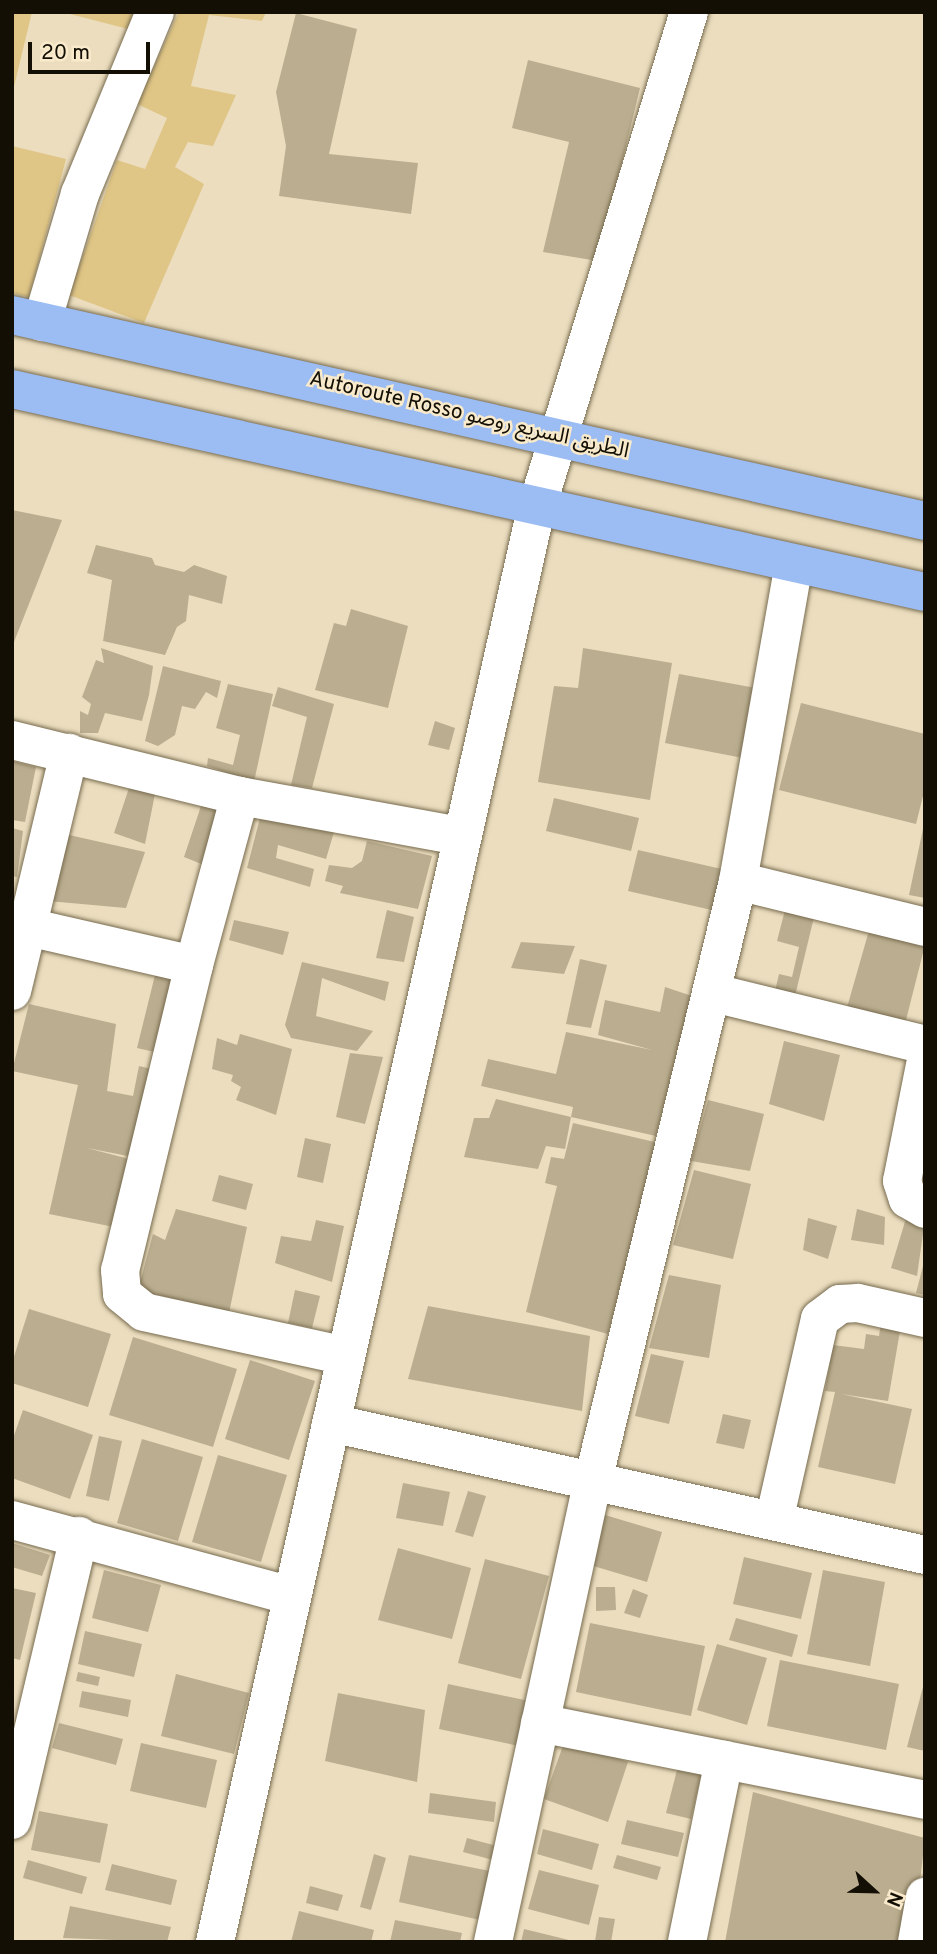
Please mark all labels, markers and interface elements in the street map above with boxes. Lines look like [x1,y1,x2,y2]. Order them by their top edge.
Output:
scale bar [32,28,154,72]
text: 20 m [41,40,90,67]
street label: Autoroute Rosso الطريق السريع روصو [307,367,631,465]
north arrow [839,1856,909,1926]
text: N [880,1888,907,1910]

